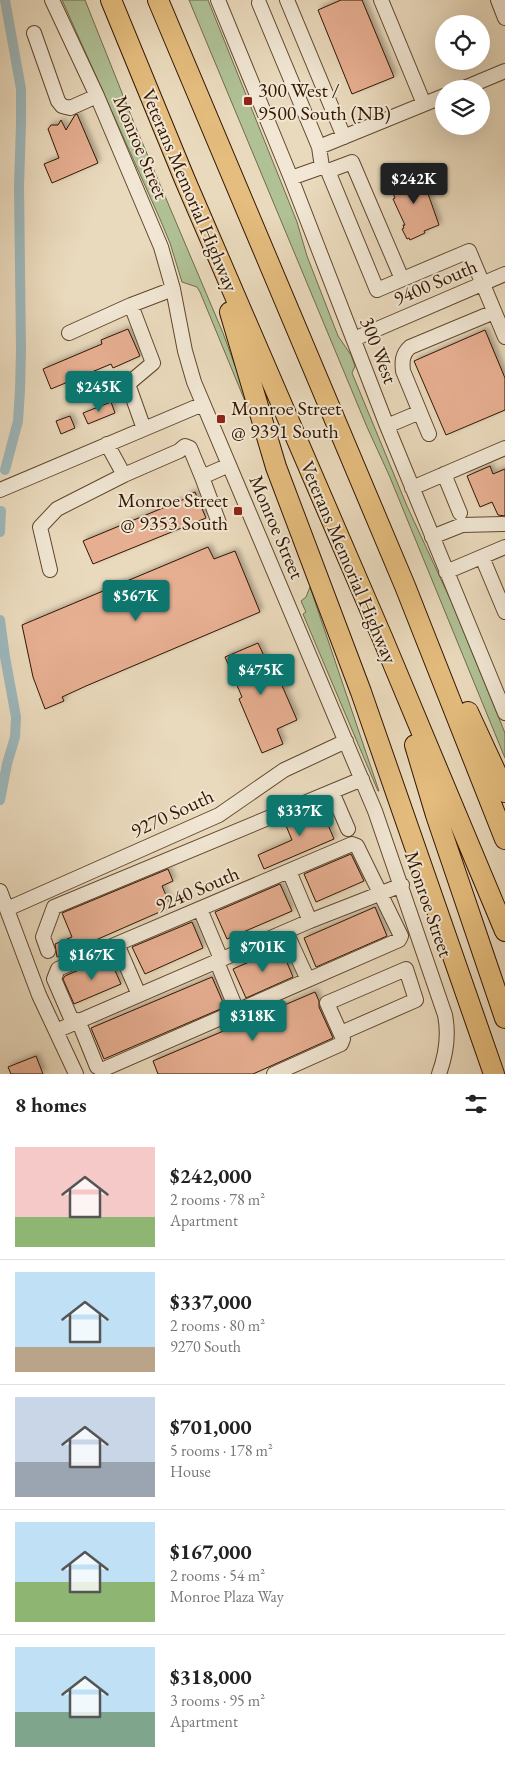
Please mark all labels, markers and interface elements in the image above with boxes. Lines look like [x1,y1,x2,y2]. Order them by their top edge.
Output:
map controls [435,15,490,135]
button: locate [435,15,490,70]
place label: 300 West / 9500 South (NB) [258,77,391,126]
button: layers [435,80,490,135]
street label: Veterans Memorial Highway [135,85,245,296]
street label: Monroe Street [107,91,175,204]
marker: 300 West / 9500 South (NB) [242,95,254,107]
pin: $242K [379,162,449,205]
text: $242K [392,168,436,189]
street label: 9400 South [389,253,481,311]
street label: 300 West [354,313,404,388]
pin: $245K [64,370,134,413]
text: $245K [77,376,121,397]
place label: Monroe Street @ 9391 South [231,395,342,444]
marker: Monroe Street @ 9391 South [215,413,227,425]
street label: Veterans Memorial Highway [294,457,404,668]
street label: Monroe Street [243,471,311,584]
place label: Monroe Street @ 9353 South [118,487,229,536]
marker: Monroe Street @ 9353 South [232,505,244,517]
pin: $567K [101,580,171,622]
text: $567K [114,585,158,606]
pin: $475K [226,654,296,696]
text: $475K [239,659,283,680]
street label: 9270 South [126,782,218,844]
pin: $337K [265,794,335,837]
text: $337K [278,800,322,821]
street label: Monroe Street [399,848,459,961]
street label: 9240 South [151,860,243,918]
pin: $701K [228,930,298,973]
text: $701K [241,936,285,957]
pin: $167K [57,938,127,981]
text: $167K [70,944,114,965]
pin: $318K [218,1000,288,1042]
text: $318K [231,1005,275,1026]
icon: filters [462,1090,490,1118]
text: 8 homes [15,1091,87,1118]
text: $242,000 [170,1162,252,1189]
icon: home [55,1167,115,1227]
text: 2 rooms · 78 m² [170,1189,265,1210]
text: Apartment [170,1210,238,1231]
text: $337,000 [170,1288,252,1315]
icon: home [55,1292,115,1352]
text: 2 rooms · 80 m² [170,1315,265,1336]
text: 9270 South [170,1336,241,1357]
text: $701,000 [170,1413,252,1440]
icon: home [55,1417,115,1477]
text: 5 rooms · 178 m² [170,1440,273,1461]
text: House [170,1461,211,1482]
text: $167,000 [170,1538,252,1565]
icon: home [55,1542,115,1602]
text: 2 rooms · 54 m² [170,1565,265,1586]
text: Monroe Plaza Way [170,1586,284,1607]
text: $318,000 [170,1663,252,1690]
icon: home [55,1667,115,1727]
text: 3 rooms · 95 m² [170,1690,265,1711]
text: Apartment [170,1711,238,1732]

